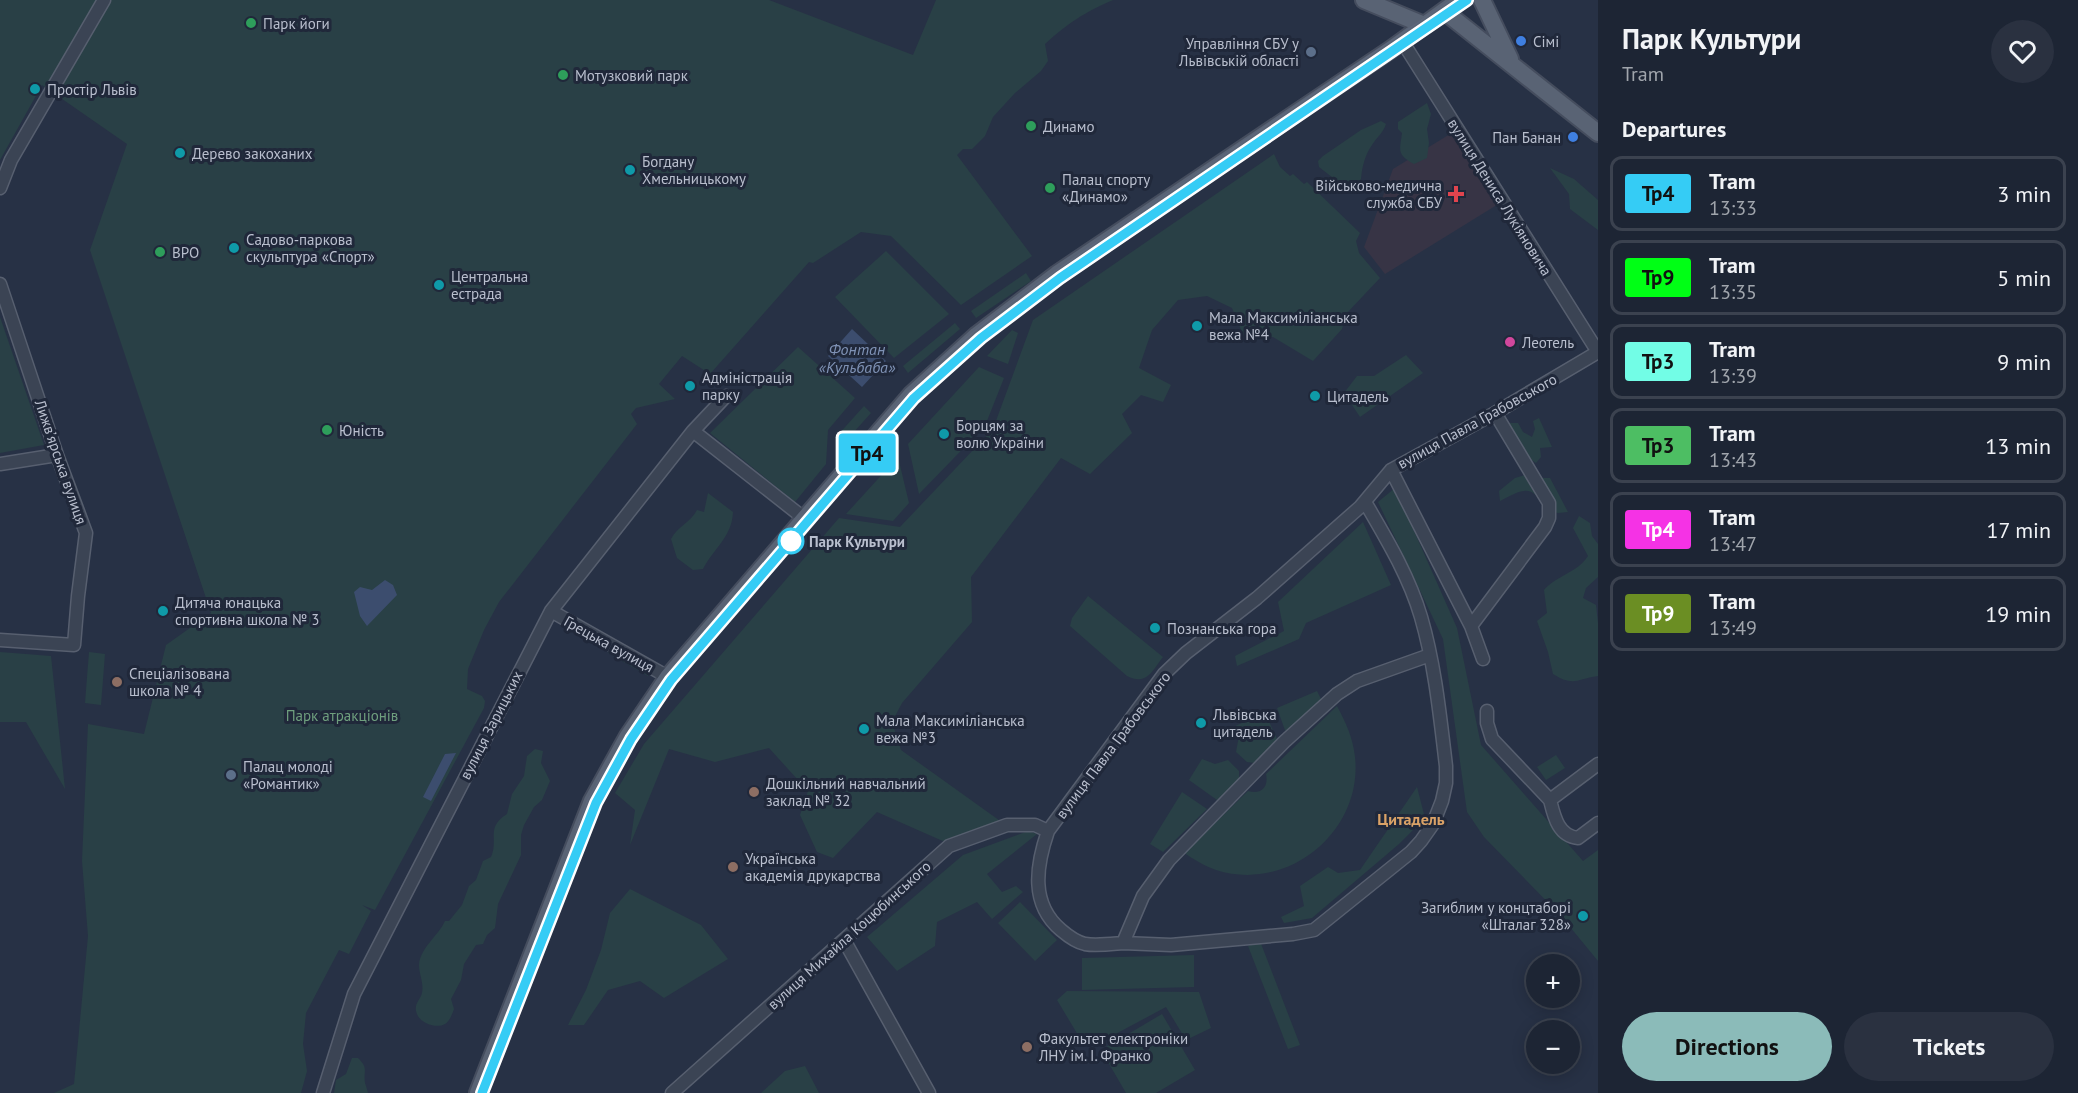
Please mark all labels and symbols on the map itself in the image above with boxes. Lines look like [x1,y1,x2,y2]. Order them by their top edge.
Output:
place label: Парк йоги [263,14,330,33]
marker: Парк йоги [244,16,258,30]
place label: Сімі [1533,32,1559,51]
place label: Управління СБУ у Львівській області [1178,34,1299,70]
marker: Сімі [1514,34,1528,48]
marker: Управління СБУ у Львівській області [1304,45,1318,59]
place label: Мотузковий парк [575,66,689,85]
marker: Мотузковий парк [556,68,570,82]
place label: Простір Львів [47,80,137,99]
marker: Простір Львів [28,82,42,96]
street label: вулиця Дениса Лукіяновича [1444,115,1556,279]
place label: Динамо [1043,117,1094,136]
marker: Динамо [1024,119,1038,133]
place label: Пан Банан [1492,128,1561,147]
marker: Пан Банан [1566,130,1580,144]
place label: Дерево закоханих [192,144,313,163]
marker: Дерево закоханих [173,146,187,160]
place label: Богдану Хмельницькому [642,152,746,188]
marker: Богдану Хмельницькому [623,163,637,177]
place label: Палац спорту «Динамо» [1062,170,1150,206]
place label: Військово-медична служба СБУ [1315,176,1443,212]
marker: Палац спорту «Динамо» [1043,181,1057,195]
marker: Військово-медична служба СБУ [1447,185,1465,203]
place label: Садово-паркова скульптура «Спорт» [246,230,375,266]
marker: Садово-паркова скульптура «Спорт» [227,241,241,255]
place label: ВРО [172,243,199,262]
marker: ВРО [153,245,167,259]
place label: Центральна естрада [451,267,528,303]
marker: Центральна естрада [432,278,446,292]
place label: Мала Максиміліанська вежа №4 [1209,308,1358,344]
marker: Мала Максиміліанська вежа №4 [1190,319,1204,333]
place label: Леотель [1521,333,1574,352]
marker: Леотель [1503,335,1517,349]
water label: Фонтан «Кульбаба» [819,339,896,377]
place label: Адміністрація парку [702,368,792,404]
street label: вулиця Павла Грабовського [1394,369,1560,473]
marker: Адміністрація парку [683,379,697,393]
place label: Цитадель [1327,387,1389,406]
marker: Цитадель [1308,389,1322,403]
street label: Лижвʼярська вулиця [30,396,91,527]
place label: Борцям за волю України [956,416,1044,452]
place label: Юність [339,421,384,440]
marker: Юність [320,423,334,437]
marker: Борцям за волю України [937,427,951,441]
line badge: Тр4 [832,434,902,472]
marker: Парк Культури [778,528,804,554]
place label: Парк Культури [809,532,905,551]
place label: Дитяча юнацька спортивна школа № 3 [175,593,319,629]
marker: Дитяча юнацька спортивна школа № 3 [156,604,170,618]
street label: Грецька вулиця [561,611,657,677]
place label: Познанська гора [1167,619,1276,638]
marker: Познанська гора [1148,621,1162,635]
place label: Спеціалізована школа № 4 [129,664,230,700]
street label: вулиця Зарицьких [455,667,527,783]
street label: вулиця Павла Грабовського [1051,668,1175,822]
marker: Спеціалізована школа № 4 [110,675,124,689]
place label: Львівська цитадель [1212,705,1277,741]
park label: Парк атракціонів [286,706,398,725]
place label: Мала Максиміліанська вежа №3 [876,711,1025,747]
marker: Львівська цитадель [1194,716,1208,730]
marker: Мала Максиміліанська вежа №3 [857,722,871,736]
place label: Палац молоді «Романтик» [243,757,333,793]
marker: Палац молоді «Романтик» [224,768,238,782]
place label: Дошкільний навчальний заклад № 32 [766,774,926,810]
marker: Дошкільний навчальний заклад № 32 [747,785,761,799]
district label: Цитадель [1377,809,1445,829]
place label: Українська академія друкарства [745,849,881,885]
street label: вулиця Михайла Коцюбинського [763,857,935,1013]
marker: Українська академія друкарства [726,860,740,874]
place label: Загиблим у концтаборі «Шталаг 328» [1421,898,1571,934]
marker: Загиблим у концтаборі «Шталаг 328» [1576,909,1590,923]
place label: Факультет електроніки ЛНУ ім. І. Франко [1038,1029,1188,1065]
marker: Факультет електроніки ЛНУ ім. І. Франко [1020,1040,1034,1054]

